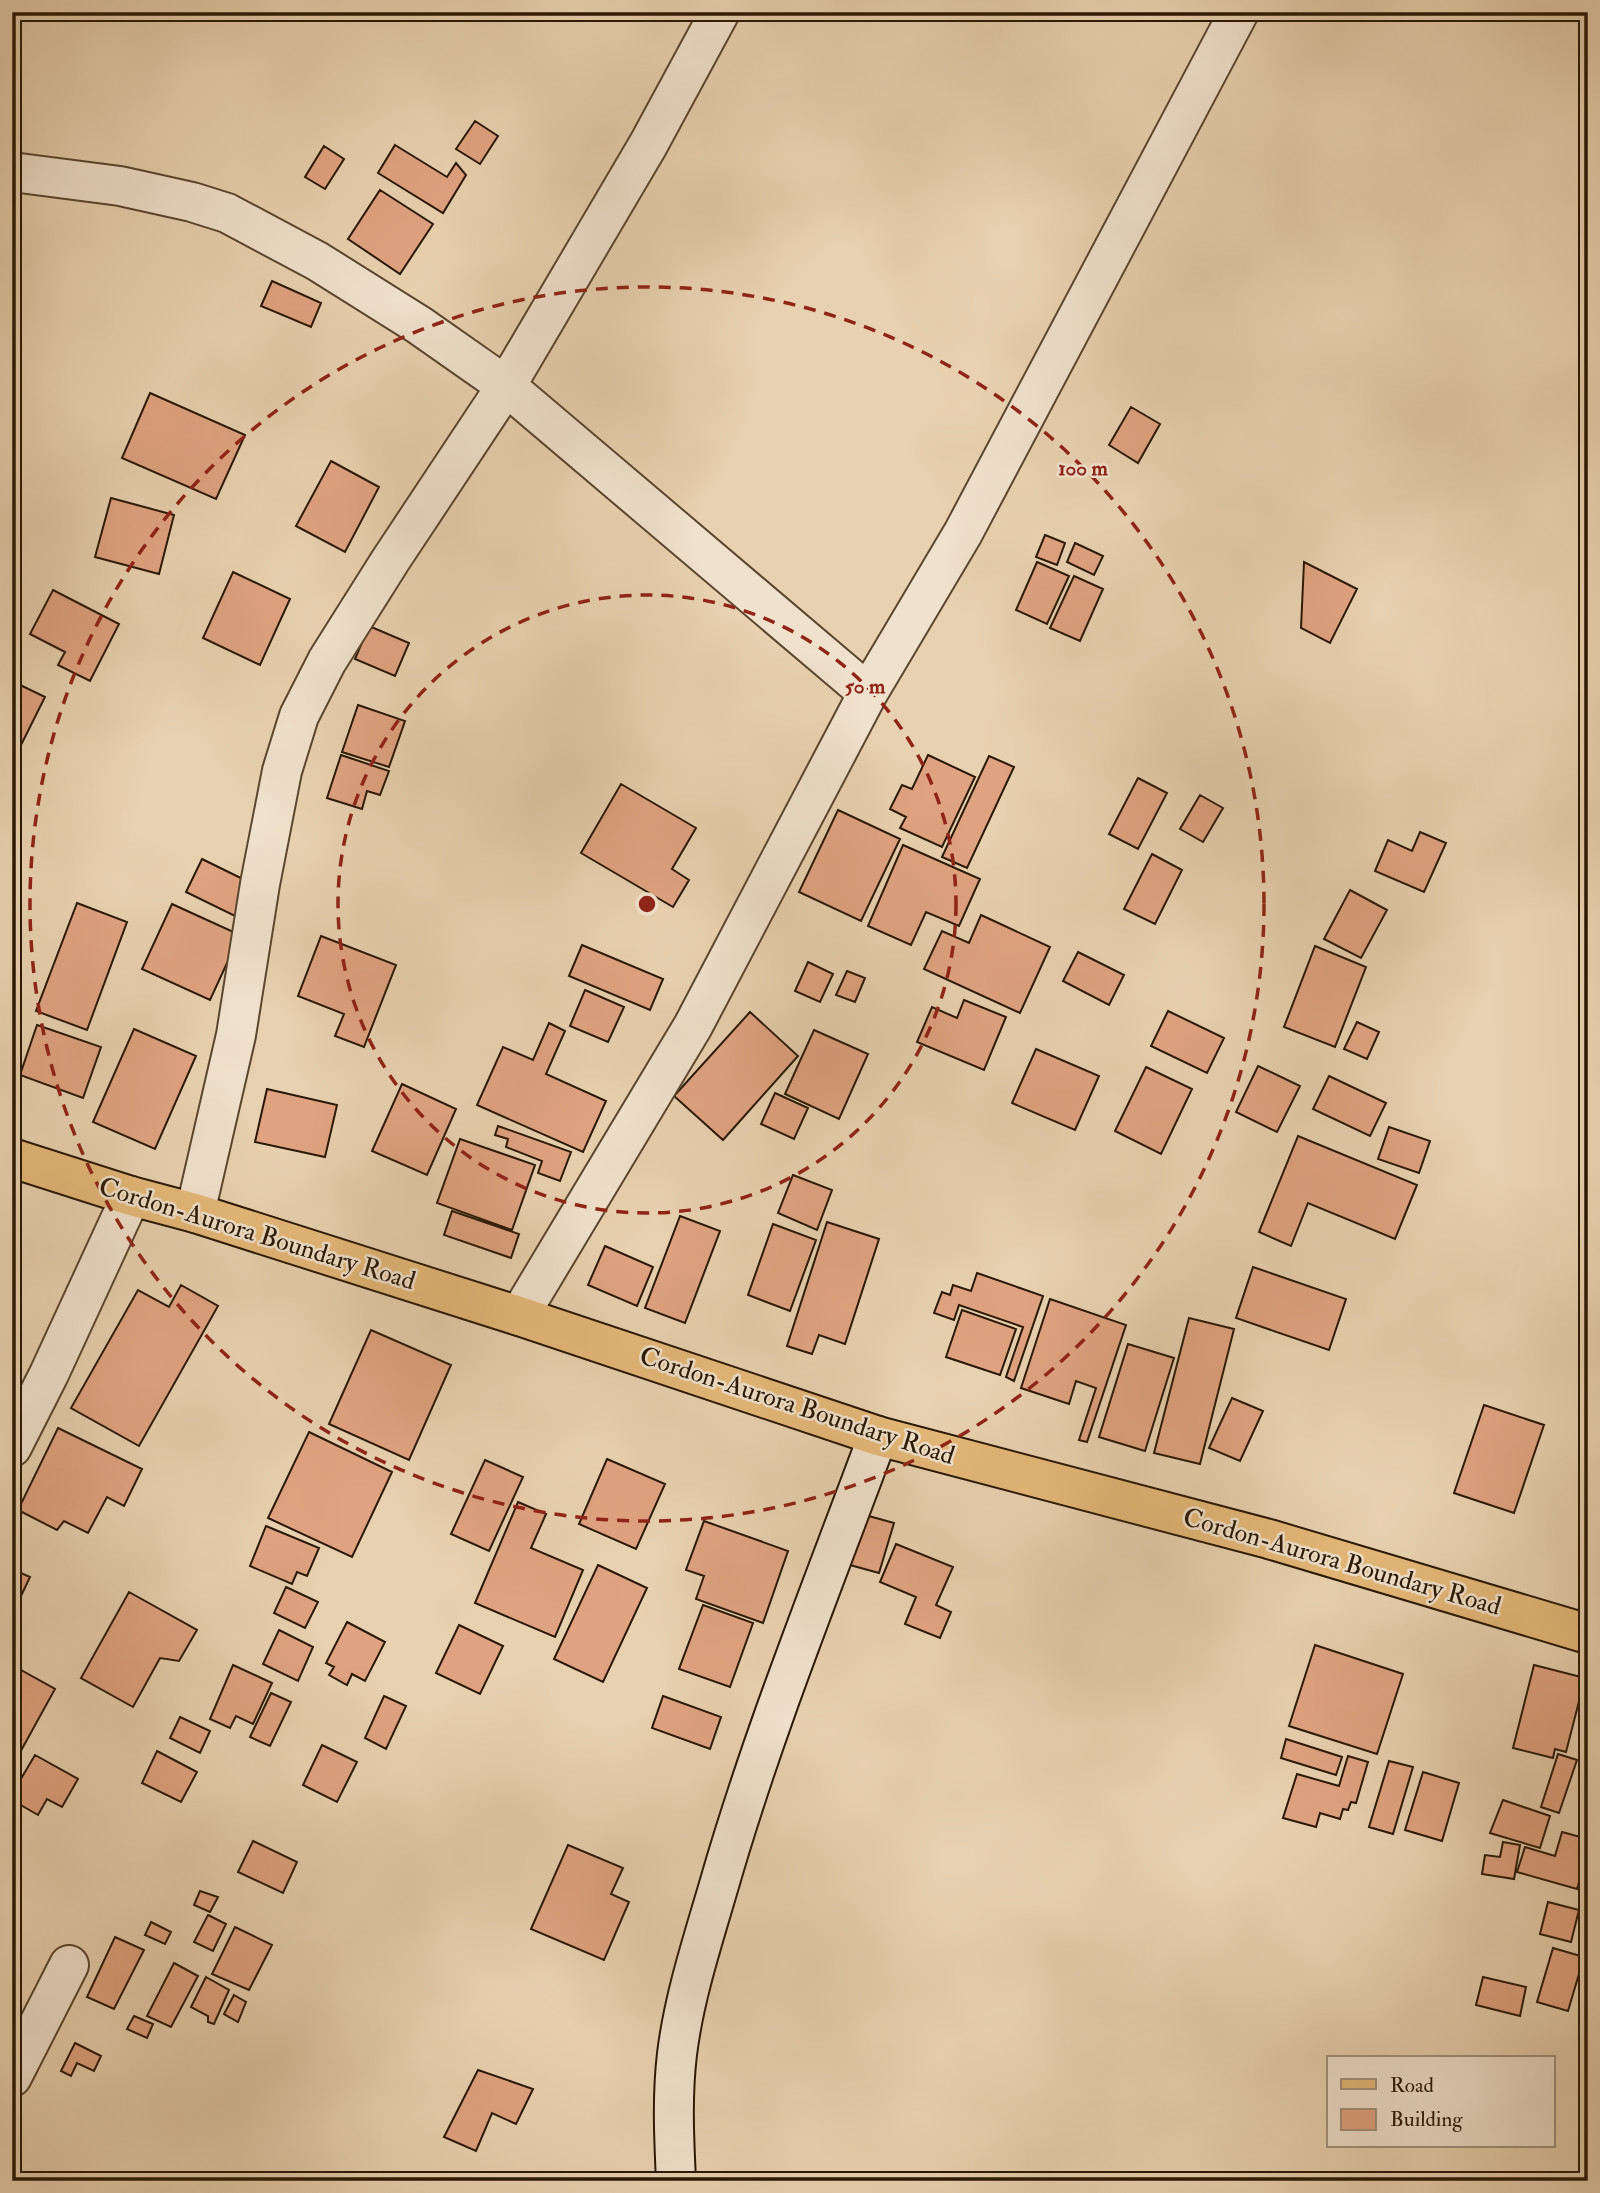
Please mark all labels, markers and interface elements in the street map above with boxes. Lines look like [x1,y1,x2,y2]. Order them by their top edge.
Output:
text: 100 m [1058,455,1109,482]
text: 50 m [845,673,886,700]
centre of rings [635,892,659,916]
street label: Cordon-Aurora Boundary Road [95,1171,419,1298]
street label: Cordon-Aurora Boundary Road [635,1340,959,1472]
street label: Cordon-Aurora Boundary Road [1179,1501,1505,1623]
legend [1327,2056,1554,2148]
text: Road [1390,2072,1435,2099]
text: Building [1390,2106,1463,2133]

